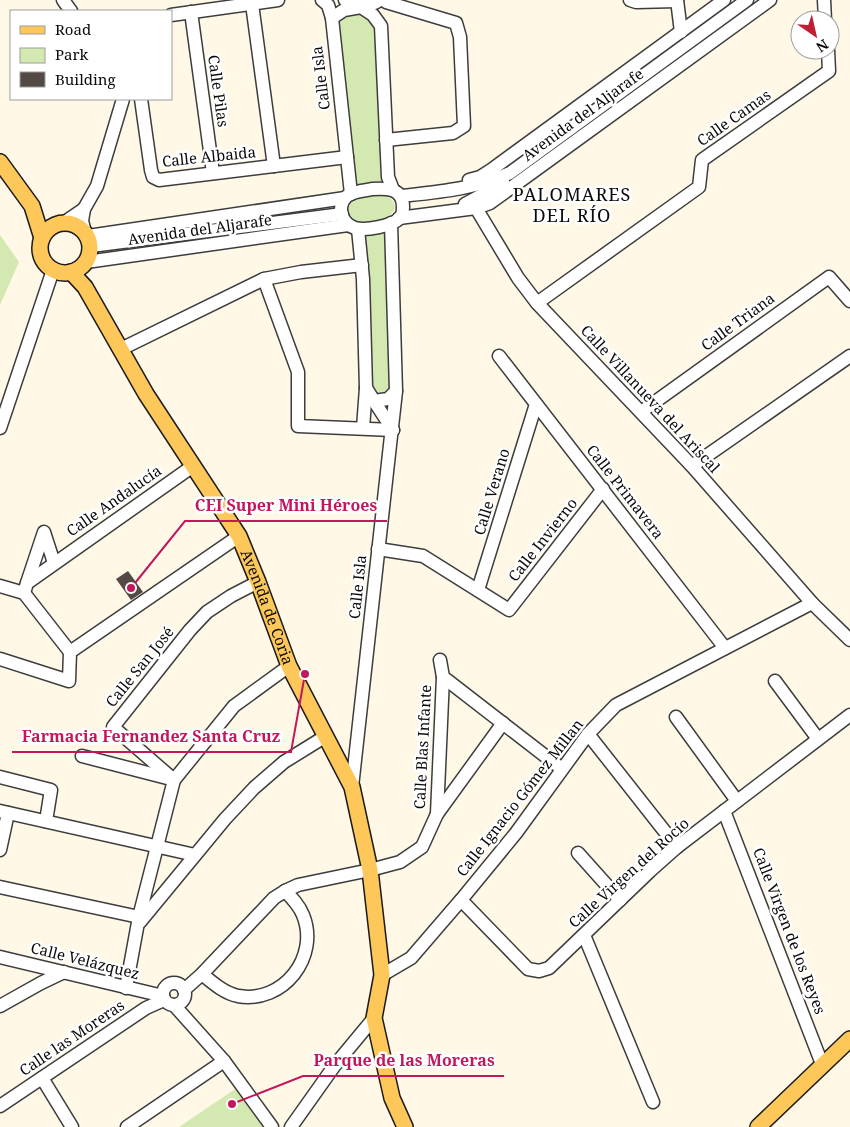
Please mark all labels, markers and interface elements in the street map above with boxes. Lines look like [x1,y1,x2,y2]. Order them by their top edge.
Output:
legend [10,10,172,100]
north arrow [790,10,840,60]
text: Road [55,19,91,39]
text: N [813,35,832,57]
text: Park [55,44,89,64]
street label: Calle Isla [306,45,334,111]
street label: Calle Pilas [204,54,234,128]
street label: Avenida del Aljarafe [518,63,647,165]
text: Building [55,69,116,89]
street label: Calle Camas [692,84,775,150]
street label: Calle Albaida [161,141,257,171]
district label: PALOMARES DEL RÍO [513,182,631,227]
street label: Avenida del Aljarafe [127,209,273,249]
street label: Calle Triana [697,288,778,355]
street label: Calle Villanueva del Ariscal [577,320,725,477]
street label: Calle Primavera [583,440,669,543]
street label: Calle Verano [468,446,514,538]
street label: Calle Andalucía [62,460,165,540]
callout: CEI Super Mini Héroes [185,490,387,521]
street label: Calle Invierno [503,493,581,585]
text: CEI Super Mini Héroes [195,494,377,516]
street label: Avenida de Coria [237,546,299,667]
street label: Calle Isla [344,554,370,620]
street label: Calle San José [101,622,178,711]
street label: Calle Blas Infante [409,684,435,810]
street label: Calle Ignacio Gómez Millan [451,714,587,880]
callout: Farmacia Fernandez Santa Cruz [12,721,291,752]
text: Farmacia Fernandez Santa Cruz [22,725,280,747]
street label: Calle Virgen del Rocío [564,813,693,932]
street label: Calle Virgen de los Reyes [749,845,831,1017]
street label: Calle Velázquez [29,937,142,983]
street label: Calle las Moreras [15,995,128,1080]
callout: Parque de las Moreras [303,1045,504,1076]
text: Parque de las Moreras [313,1049,495,1071]

